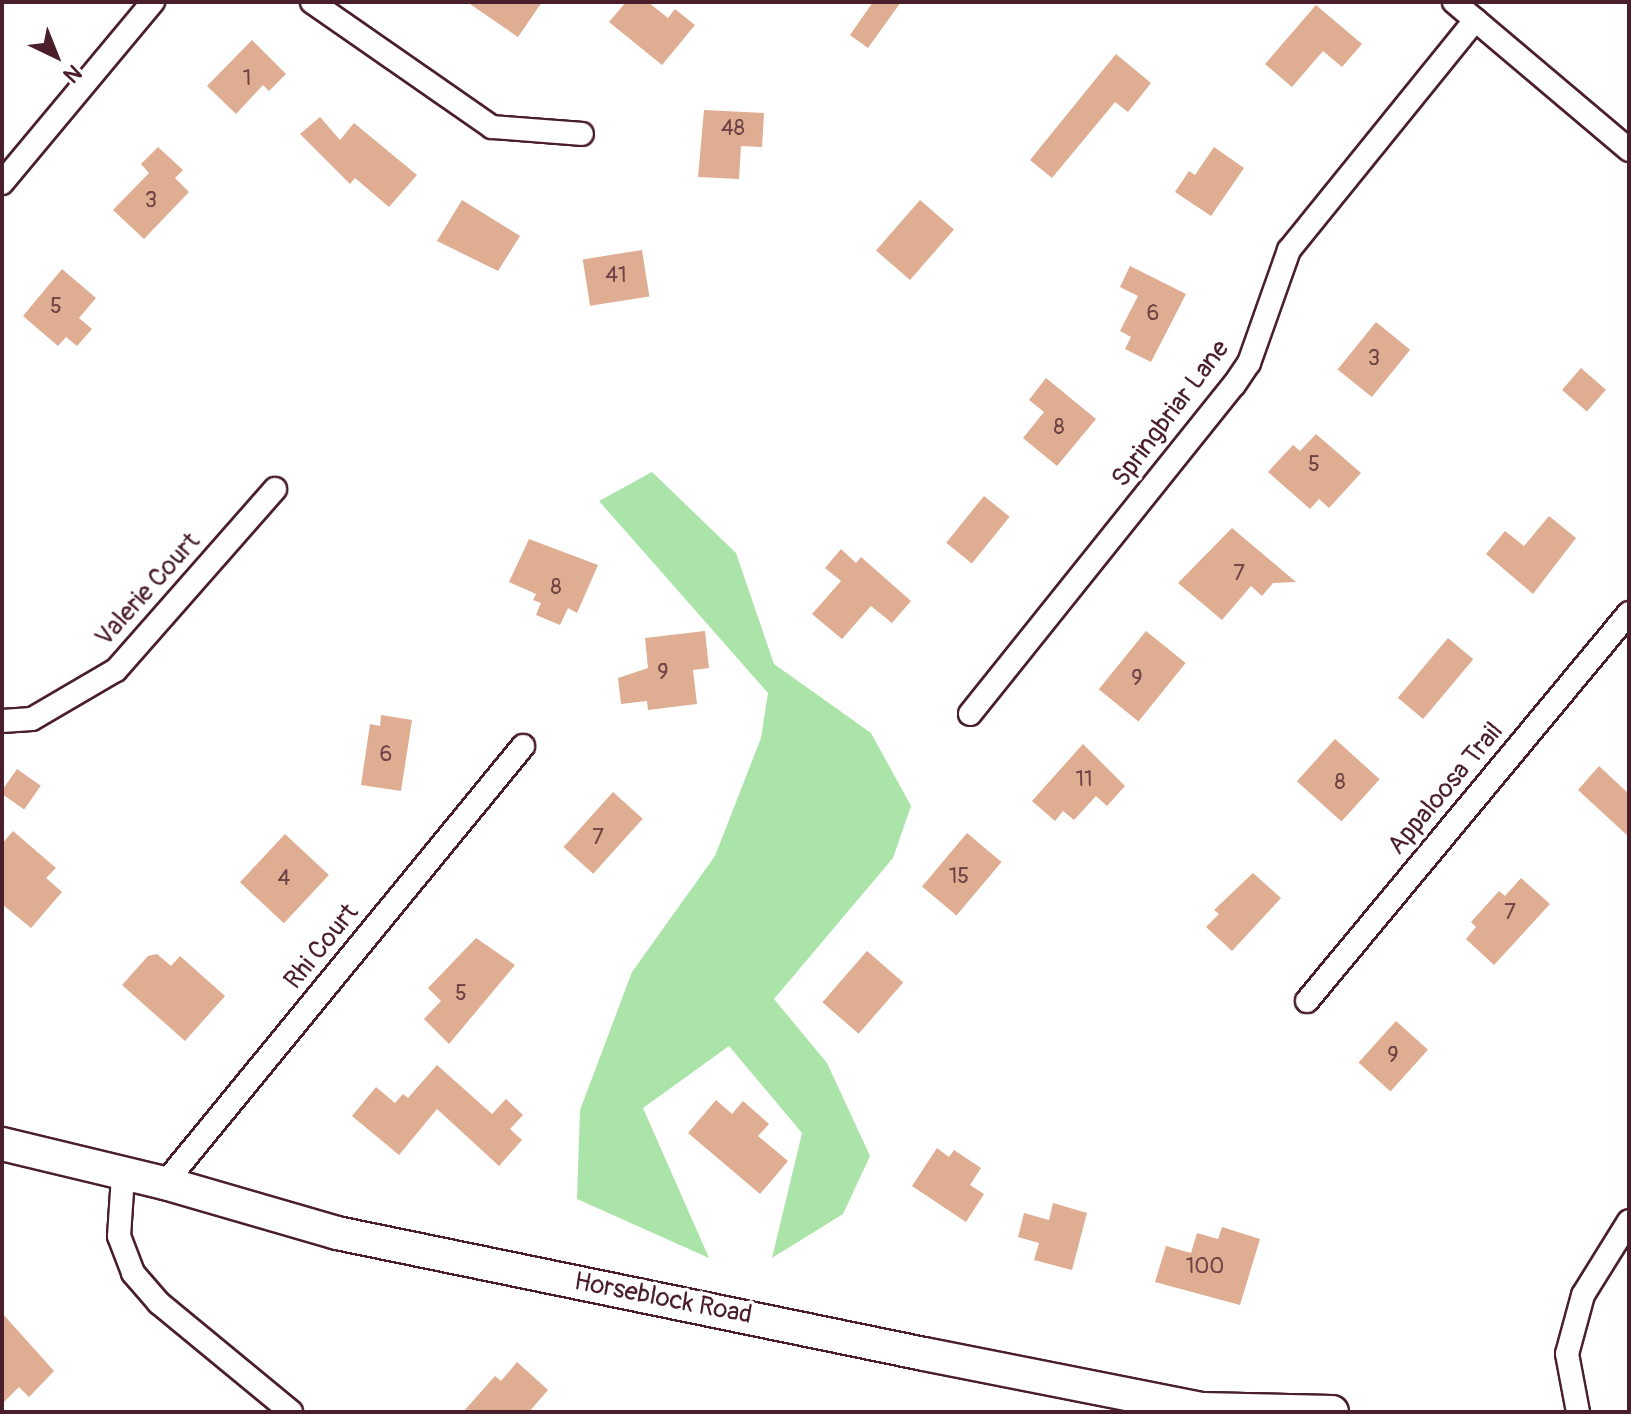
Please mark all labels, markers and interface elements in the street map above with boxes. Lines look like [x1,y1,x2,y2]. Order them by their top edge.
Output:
north arrow [16,16,96,96]
text: N [57,58,87,89]
house number: 1 [243,66,251,92]
house number: 48 [721,116,745,142]
house number: 3 [145,188,157,214]
house number: 41 [605,263,627,289]
house number: 5 [50,294,62,320]
house number: 6 [1147,301,1159,327]
street label: Springbriar Lane [1106,334,1236,494]
house number: 3 [1368,346,1380,372]
house number: 8 [1053,415,1065,441]
house number: 5 [1308,452,1320,478]
street label: Valerie Court [89,527,207,653]
house number: 7 [1233,561,1245,587]
house number: 8 [550,575,562,601]
house number: 9 [657,660,669,686]
house number: 9 [1131,666,1143,692]
street label: Appaloosa Trail [1382,717,1510,861]
house number: 6 [380,742,392,768]
house number: 11 [1075,767,1093,793]
house number: 8 [1334,770,1346,796]
house number: 7 [592,825,604,851]
house number: 15 [949,864,969,890]
house number: 4 [278,866,290,892]
street label: Rhi Court [278,898,366,996]
house number: 7 [1504,900,1516,926]
house number: 5 [455,981,467,1007]
house number: 9 [1387,1043,1399,1069]
house number: 100 [1186,1254,1224,1280]
street label: Horseblock Road [571,1266,755,1332]

